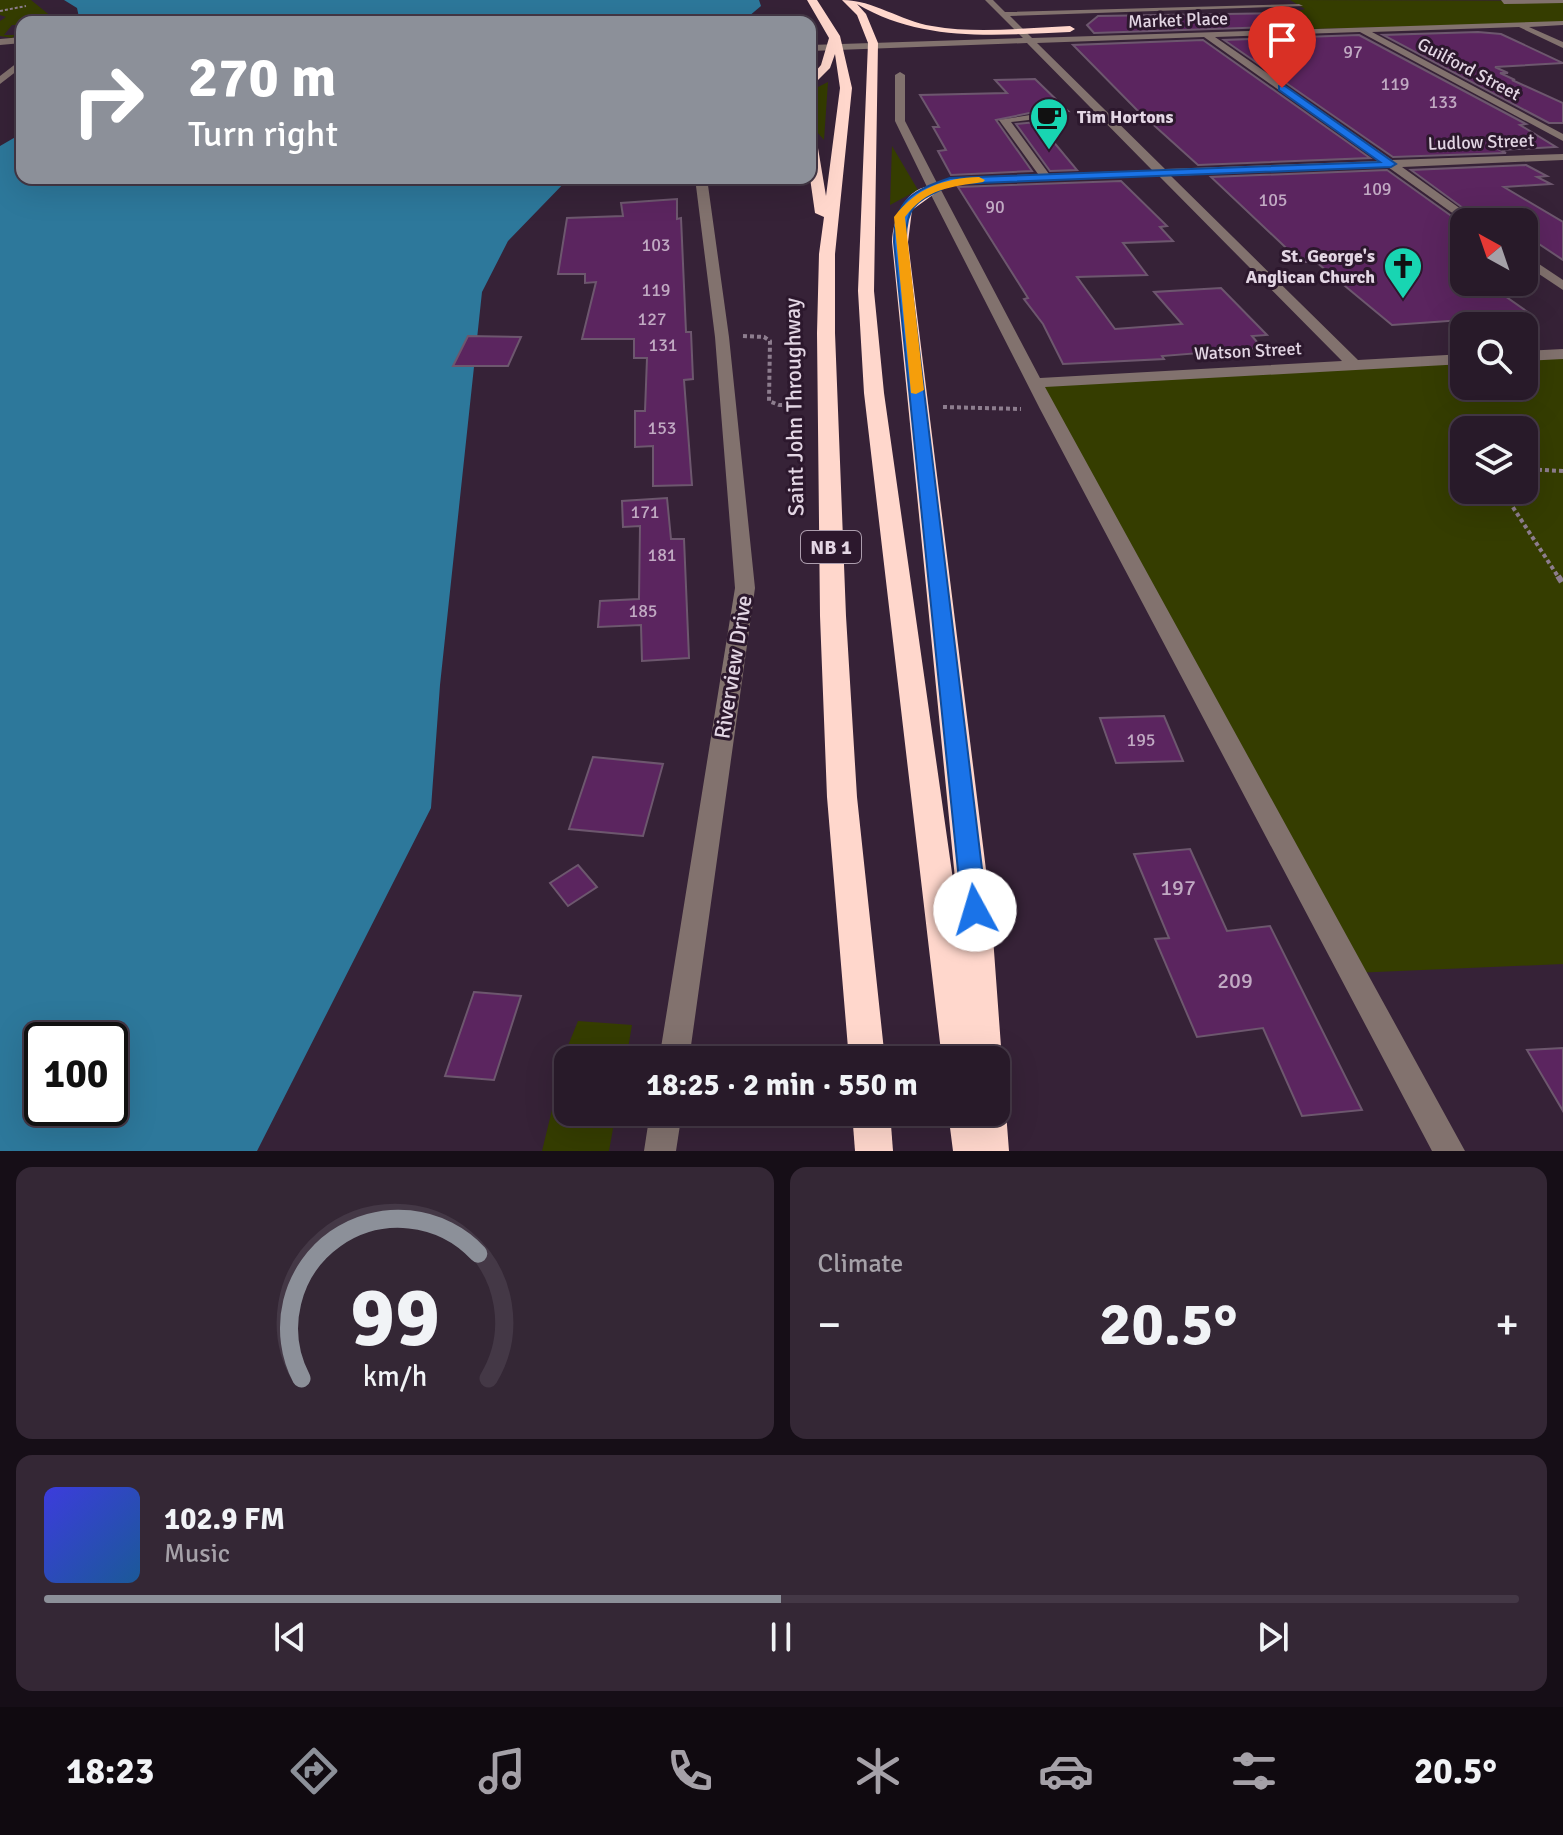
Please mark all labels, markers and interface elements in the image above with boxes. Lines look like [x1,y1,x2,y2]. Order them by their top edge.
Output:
pin [1248,6,1316,88]
street label: Market Place [1128,7,1228,33]
icon: arrive [1260,18,1304,62]
street label: Guilford Street [1414,33,1524,105]
house number: 97 [1343,41,1363,63]
text: 270 m [188,43,336,112]
icon: right [56,48,160,152]
house number: 119 [1380,73,1410,95]
house number: 133 [1428,91,1458,113]
cafe icon: Tim Hortons [1028,96,1070,151]
place label: Tim Hortons [1077,106,1173,128]
text: Turn right [188,112,338,157]
street label: Ludlow Street [1427,129,1535,155]
house number: 109 [1362,178,1392,200]
house number: 105 [1258,189,1288,211]
house number: 90 [985,196,1005,218]
north arrow [1450,208,1538,296]
map controls [1450,208,1538,504]
house number: 103 [641,234,671,256]
place label: St. George's Anglican Church [1246,245,1375,288]
church icon: St. George's Anglican Church [1382,245,1424,300]
house number: 119 [641,279,671,301]
street label: Saint John Throughway [779,297,809,516]
house number: 127 [637,308,667,330]
button: search [1450,312,1538,400]
house number: 131 [648,334,678,356]
street label: Watson Street [1194,337,1302,365]
button: layers [1450,416,1538,504]
house number: 153 [647,417,677,439]
house number: 171 [630,501,660,523]
road number: NB 1 [801,531,861,563]
house number: 181 [647,544,677,566]
street label: Riverview Drive [708,593,758,741]
house number: 185 [628,600,658,622]
house number: 195 [1126,729,1156,751]
position arrow [933,868,1017,952]
house number: 197 [1160,874,1196,901]
house number: 209 [1217,967,1253,994]
speed limit sign: 100 [24,1022,128,1126]
text: 18:25 · 2 min · 550 m [646,1067,918,1104]
text: Climate [818,1248,903,1280]
text: 99 [350,1267,440,1369]
text: 20.5° [1099,1288,1237,1362]
text: − [818,1298,841,1352]
text: + [1495,1298,1519,1352]
text: km/h [362,1359,427,1394]
text: 102.9 FM [164,1501,285,1538]
text: Music [164,1538,230,1570]
icon: previous [268,1615,312,1659]
icon: pause [759,1615,803,1659]
icon: next [1251,1615,1295,1659]
icon: directions [286,1743,342,1799]
icon: music [474,1743,530,1799]
icon: phone [662,1743,718,1799]
icon: climate [850,1743,906,1799]
icon: car [1038,1743,1094,1799]
icon: filters [1226,1743,1282,1799]
text: 18:23 [66,1749,154,1794]
text: 20.5° [1414,1749,1497,1794]

